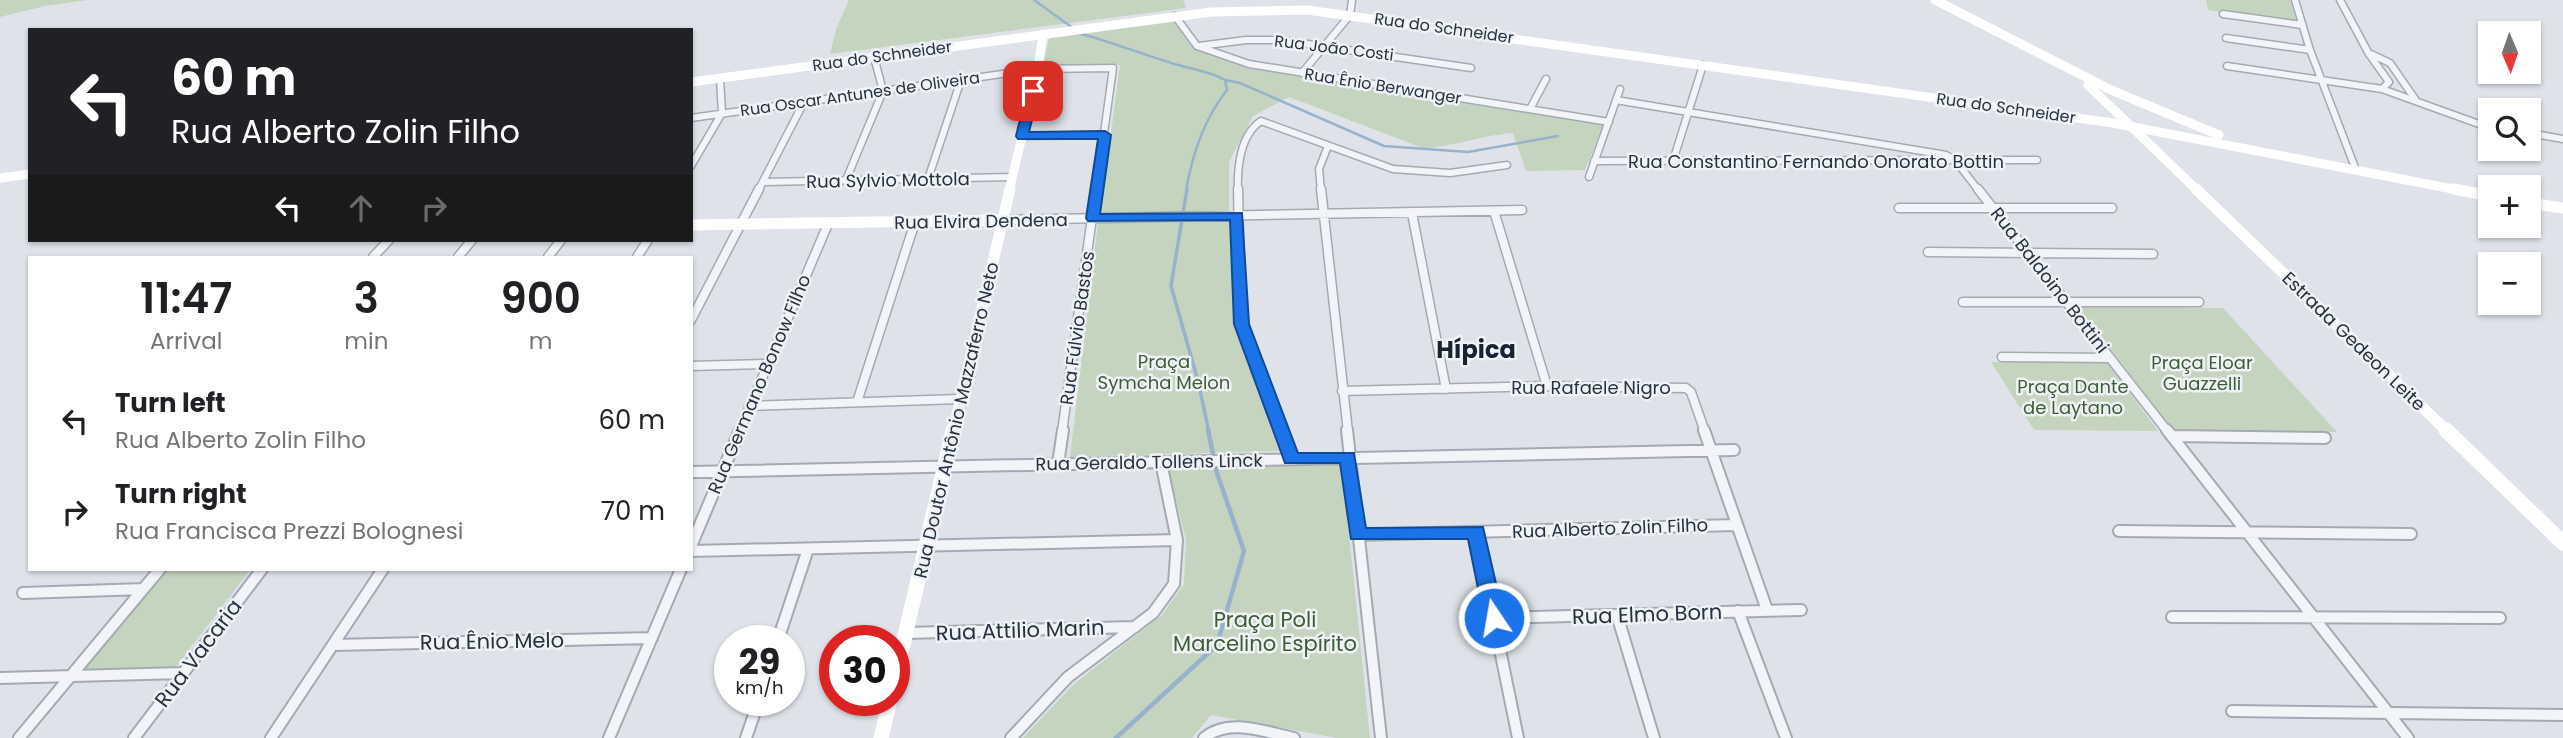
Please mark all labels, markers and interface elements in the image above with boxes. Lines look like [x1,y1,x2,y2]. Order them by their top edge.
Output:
street label: Rua do Schneider [1373,7,1515,49]
north arrow [2478,21,2541,84]
map controls [2478,21,2541,315]
street label: Rua João Costi [1273,29,1395,67]
street label: Rua do Schneider [811,35,953,77]
text: 60 m [171,44,296,112]
icon: left [56,56,147,147]
pin [1003,61,1063,121]
street label: Rua Ênio Berwanger [1303,62,1463,110]
street label: Rua Oscar Antunes de Oliveira [739,66,981,122]
icon: arrive [1014,72,1052,110]
street label: Rua do Schneider [1935,87,2077,129]
button: search [2478,98,2541,161]
text: Rua Alberto Zolin Filho [171,109,520,154]
street label: Rua Constantino Fernando Onorato Bottin [1628,149,2004,174]
street label: Rua Sylvio Mottola [806,166,970,194]
button: + [2478,175,2541,238]
icon: left [269,189,307,227]
icon: ahead [342,189,380,227]
icon: right [415,189,453,227]
street label: Rua Baldoino Bottini [1985,202,2115,358]
street label: Rua Elvira Dendena [894,207,1068,235]
street label: Rua Fúlvio Bastos [1054,249,1100,407]
button: − [2478,252,2541,315]
street label: Rua Doutor Antônio Mazzaferro Neto [907,259,1005,581]
street label: Estrada Gedeon Leite [2277,266,2431,416]
text: 11:47 [140,269,232,328]
text: 3 [354,269,379,328]
text: 900 [500,269,581,328]
street label: Rua Germano Bonow Filho [701,270,817,498]
text: Arrival [150,325,222,357]
text: min [344,325,388,357]
text: m [529,325,553,357]
district label: Hípica [1436,333,1516,366]
park label: Praça Symcha Melon [1098,349,1230,395]
park label: Praça Eloar Guazzelli [2151,350,2253,396]
park label: Praça Dante de Laytano [2017,374,2129,420]
street label: Rua Rafaele Nigro [1511,375,1671,400]
text: Turn left [115,385,226,421]
icon: left [56,402,94,440]
text: 60 m [598,402,665,438]
text: Rua Alberto Zolin Filho [115,424,366,456]
street label: Rua Geraldo Tollens Linck [1035,448,1264,476]
text: Turn right [115,476,247,512]
icon: right [56,493,94,531]
text: 70 m [601,493,665,529]
street label: Rua Alberto Zolin Filho [1511,512,1709,544]
text: Rua Francisca Prezzi Bolognesi [115,515,463,547]
position arrow [1457,581,1531,655]
street label: Rua Vacaria [148,593,248,713]
street label: Rua Elmo Born [1571,597,1723,631]
park label: Praça Poli Marcelino Espírito [1173,605,1357,658]
street label: Rua Attilio Marin [935,613,1105,647]
street label: Rua Ênio Melo [420,625,564,657]
speed limit sign: 30 [819,625,910,716]
text: 29 [739,637,780,686]
text: km/h [736,675,783,700]

